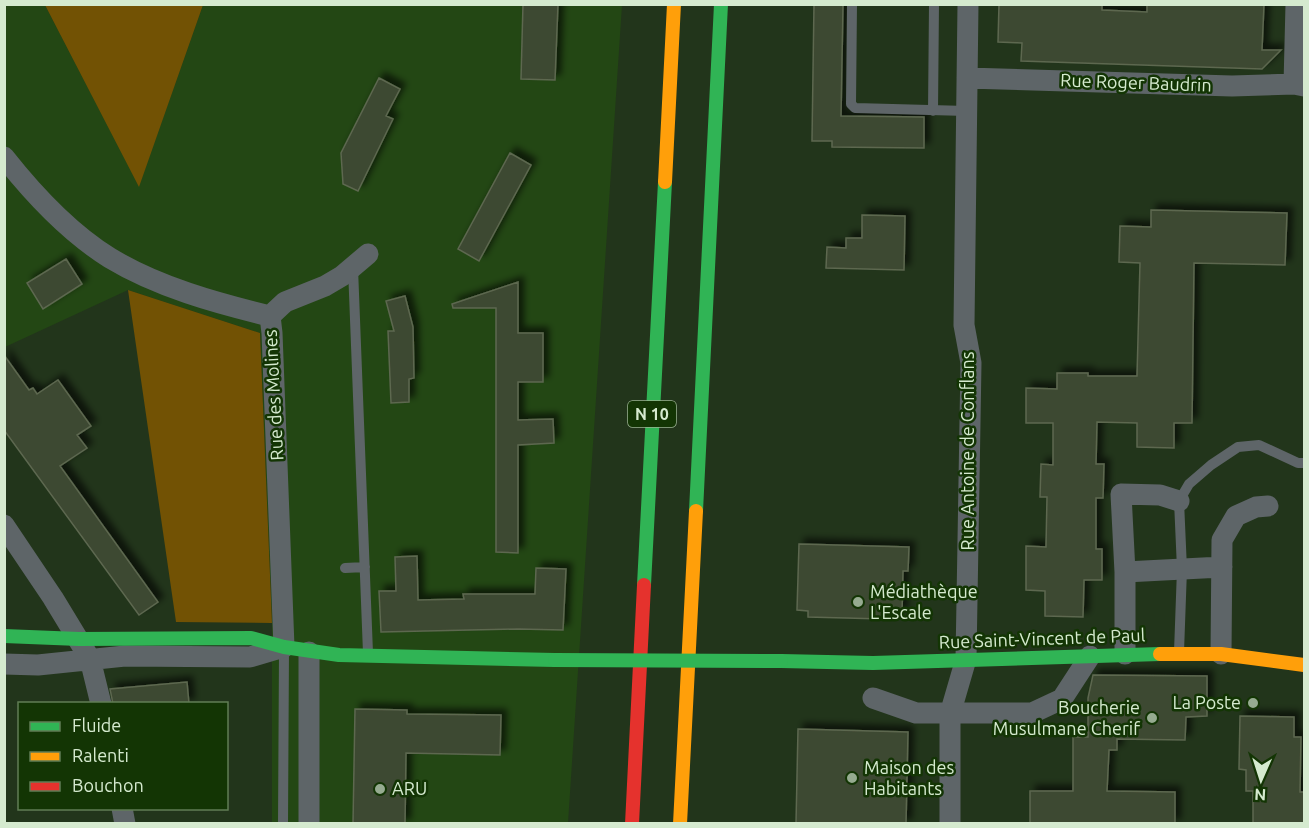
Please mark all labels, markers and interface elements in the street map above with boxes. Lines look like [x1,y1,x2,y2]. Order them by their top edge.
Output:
street label: Rue Roger Baudrin [1060,69,1212,95]
street label: Rue des Molines [260,329,286,461]
street label: Rue Antoine de Conflans [957,351,977,551]
road number: N 10 [628,401,676,427]
place label: Médiathèque L'Escale [870,581,978,622]
marker: Médiathèque L'Escale [851,595,865,609]
street label: Rue Saint-Vincent de Paul [938,624,1146,652]
place label: La Poste [1173,692,1241,712]
marker: La Poste [1246,696,1260,710]
place label: Boucherie Musulmane Cherif [993,697,1140,738]
legend [18,702,228,810]
marker: Boucherie Musulmane Cherif [1145,711,1159,725]
text: Fluide [72,715,121,735]
text: Ralenti [72,745,129,765]
north arrow [1231,750,1291,810]
place label: Maison des Habitants [864,757,954,798]
marker: Maison des Habitants [845,771,859,785]
text: Bouchon [72,775,144,795]
place label: ARU [392,778,427,798]
marker: ARU [373,782,387,796]
text: N [1254,786,1267,804]

